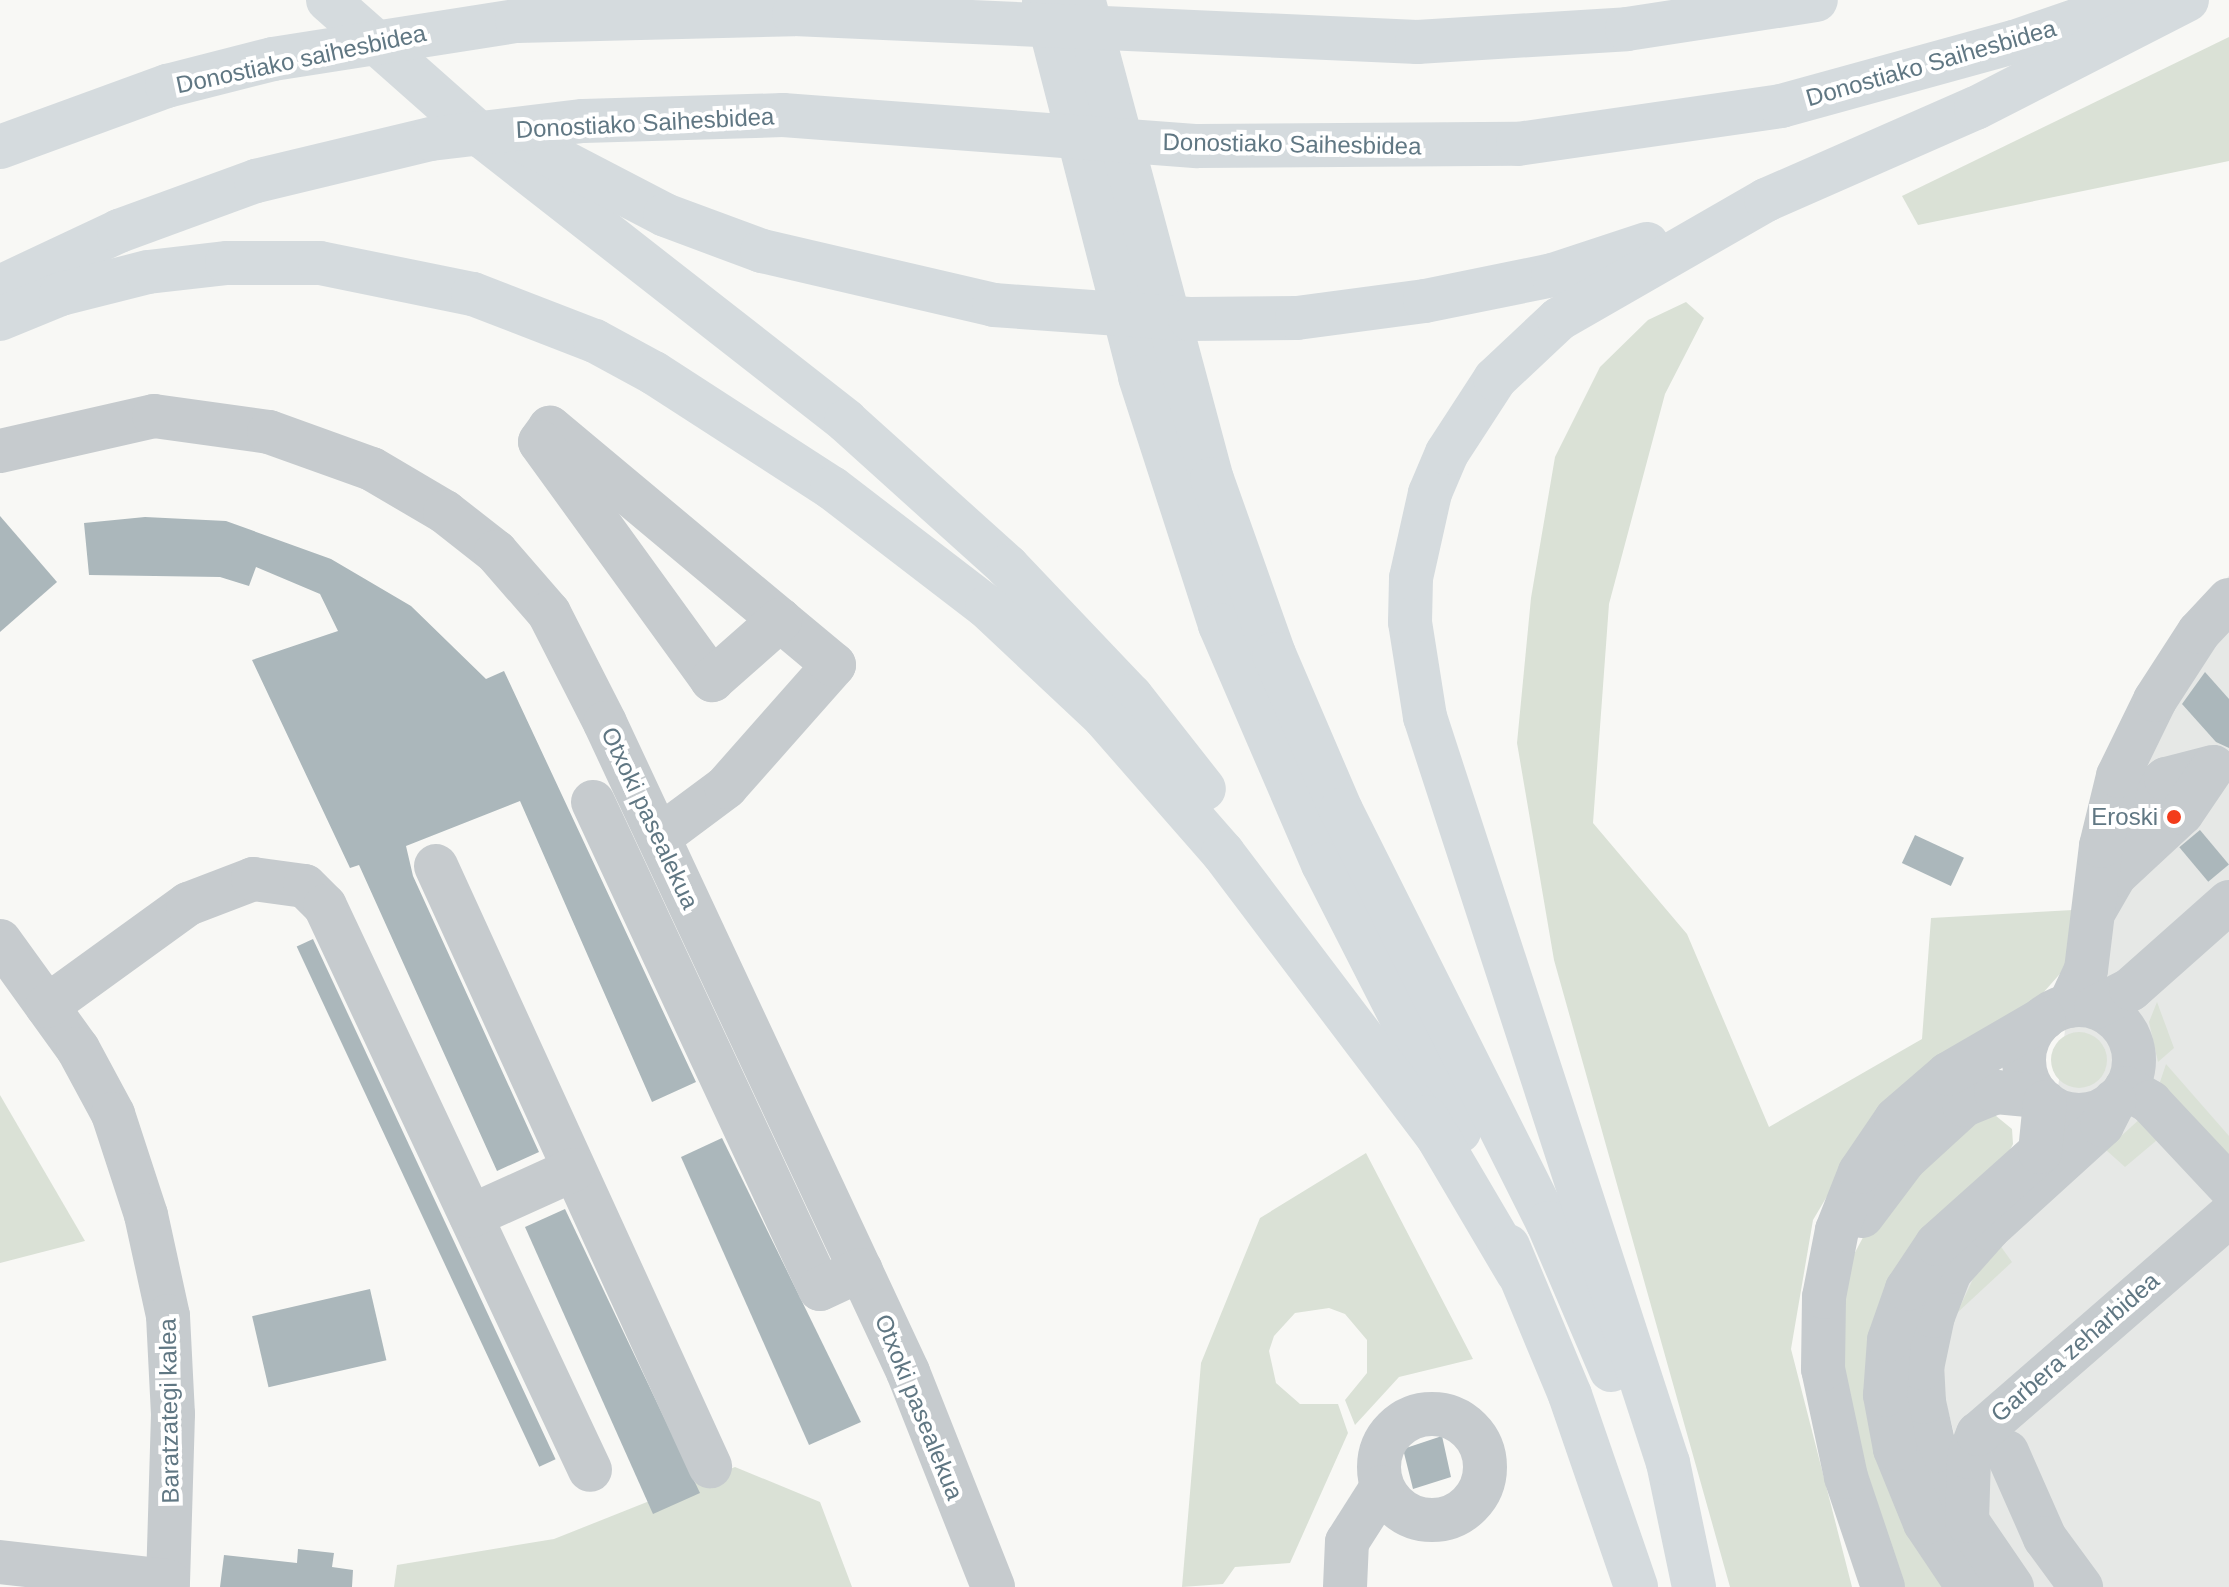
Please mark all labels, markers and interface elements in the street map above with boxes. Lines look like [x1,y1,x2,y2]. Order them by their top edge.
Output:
street label: Donostiako Saihesbidea [1803,13,2059,113]
street label: Donostiako saihesbidea [173,18,429,100]
street label: Donostiako Saihesbidea [515,102,775,144]
street label: Donostiako Saihesbidea [1162,127,1422,161]
street label: Otxoki pasealekua [595,722,705,914]
place label: Eroski [2091,803,2158,831]
marker: Eroski [2165,808,2183,826]
street label: Garbera zeharbidea [1985,1266,2165,1428]
street label: Otxoki pasealekua [869,1310,969,1504]
street label: Baratzategi kalea [153,1318,185,1504]

